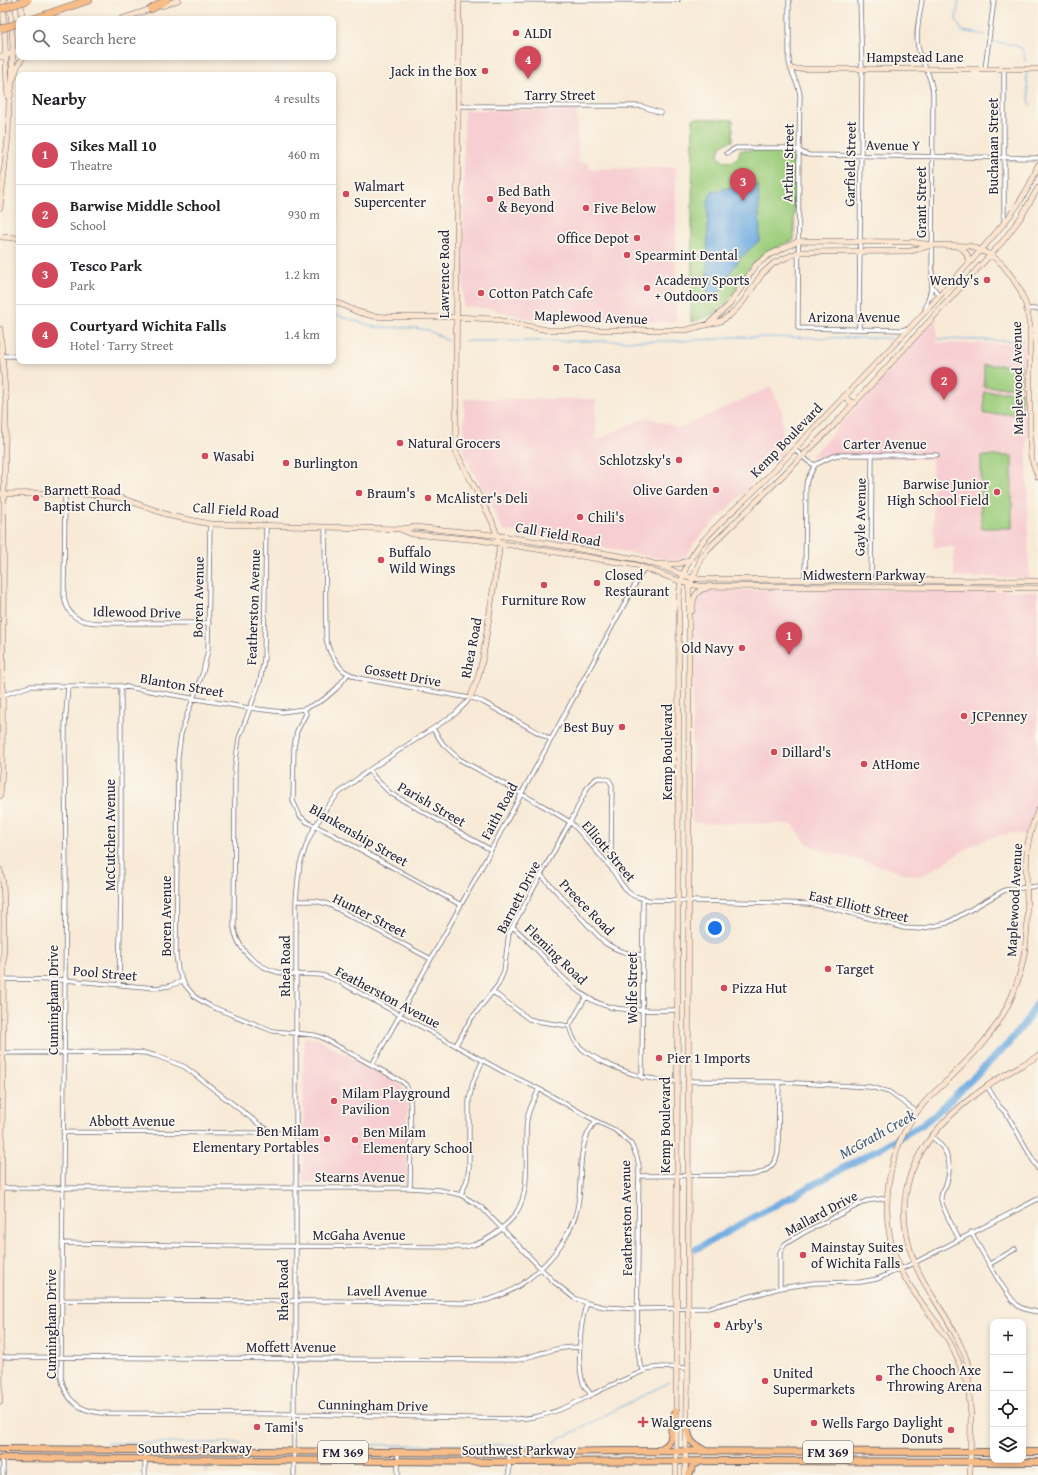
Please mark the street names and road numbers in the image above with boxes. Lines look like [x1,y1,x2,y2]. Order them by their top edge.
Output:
street label: Hampstead Lane [866,47,964,67]
street label: Tarry Street [525,85,596,105]
street label: Buchanan Street [983,98,1003,194]
street label: Garfield Street [839,121,861,207]
street label: Arthur Street [777,123,799,203]
street label: Avenue Y [866,135,921,155]
street label: Grant Street [911,166,931,238]
street label: Lawrence Road [434,229,454,318]
street label: Maplewood Avenue [534,305,649,329]
street label: Arizona Avenue [808,307,900,327]
street label: Maplewood Avenue [1006,321,1028,435]
street label: Kemp Boulevard [745,398,827,482]
street label: Carter Avenue [843,434,927,454]
street label: Gayle Avenue [849,477,871,556]
street label: Call Field Road [192,497,280,523]
street label: Call Field Road [514,517,603,551]
street label: Featherston Avenue [241,548,265,665]
street label: Boren Avenue [187,556,209,638]
street label: Midwestern Parkway [802,565,926,585]
street label: Idlewood Drive [93,601,182,623]
street label: Rhea Road [455,615,487,680]
street label: Gossett Drive [363,658,443,692]
street label: Blanton Street [139,668,226,702]
street label: Kemp Boulevard [657,703,677,800]
street label: Parish Street [394,776,470,832]
street label: McCutchen Avenue [100,778,120,891]
street label: Faith Road [476,778,523,843]
street label: Blankenship Street [306,799,412,871]
street label: Elliott Street [577,816,641,886]
street label: Maplewood Avenue [1001,842,1027,957]
street label: Barnett Drive [491,857,545,937]
street label: Preece Road [555,874,619,940]
street label: Boren Avenue [156,875,176,957]
street label: East Elliott Street [807,885,911,927]
street label: Hunter Street [330,888,410,942]
street label: Fleming Road [520,919,592,989]
street label: Rhea Road [275,935,295,997]
street label: Cunningham Drive [43,945,63,1055]
street label: Wolfe Street [622,952,642,1024]
street label: Pool Street [72,960,138,986]
street label: Featherston Avenue [332,961,444,1033]
street label: Kemp Boulevard [655,1076,675,1173]
street label: Abbott Avenue [89,1111,175,1131]
street label: Featherston Avenue [615,1159,637,1276]
street label: Stearns Avenue [315,1167,406,1187]
street label: Mallard Drive [781,1185,861,1241]
street label: McGaha Avenue [312,1225,406,1245]
street label: Rhea Road [273,1259,293,1321]
street label: Cunningham Drive [41,1269,61,1379]
street label: Lavell Avenue [347,1280,428,1302]
street label: Moffett Avenue [246,1337,337,1357]
street label: Cunningham Drive [318,1394,429,1416]
street label: Southwest Parkway [138,1438,252,1458]
street label: Southwest Parkway [462,1440,576,1460]
road number: FM 369 [318,1441,368,1463]
road number: FM 369 [803,1441,853,1463]

